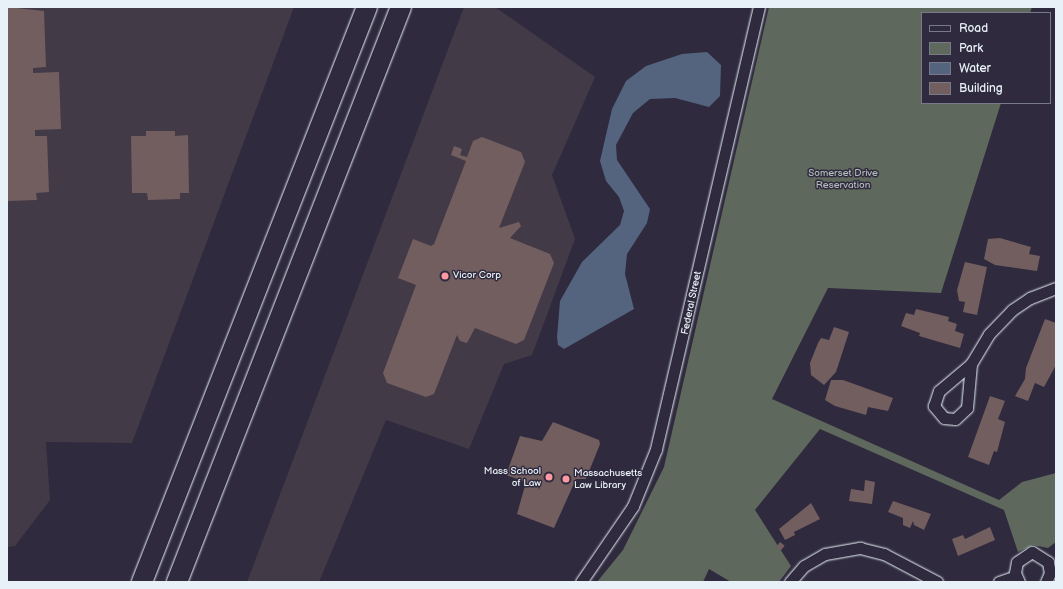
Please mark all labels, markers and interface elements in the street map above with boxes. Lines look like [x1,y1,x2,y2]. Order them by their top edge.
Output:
legend [921,12,1051,104]
text: Road [959,21,988,36]
text: Park [959,41,983,56]
text: Water [959,61,991,76]
text: Building [959,81,1003,96]
park label: Somerset Drive Reservation [808,167,878,190]
place label: Vicor Corp [453,270,501,282]
street label: Federal Street [679,270,705,336]
marker: Vicor Corp [440,271,450,281]
place label: Mass School of Law [484,465,541,488]
place label: Massachusetts Law Library [574,467,642,490]
marker: Mass School of Law [544,472,554,482]
marker: Massachusetts Law Library [561,474,571,484]

